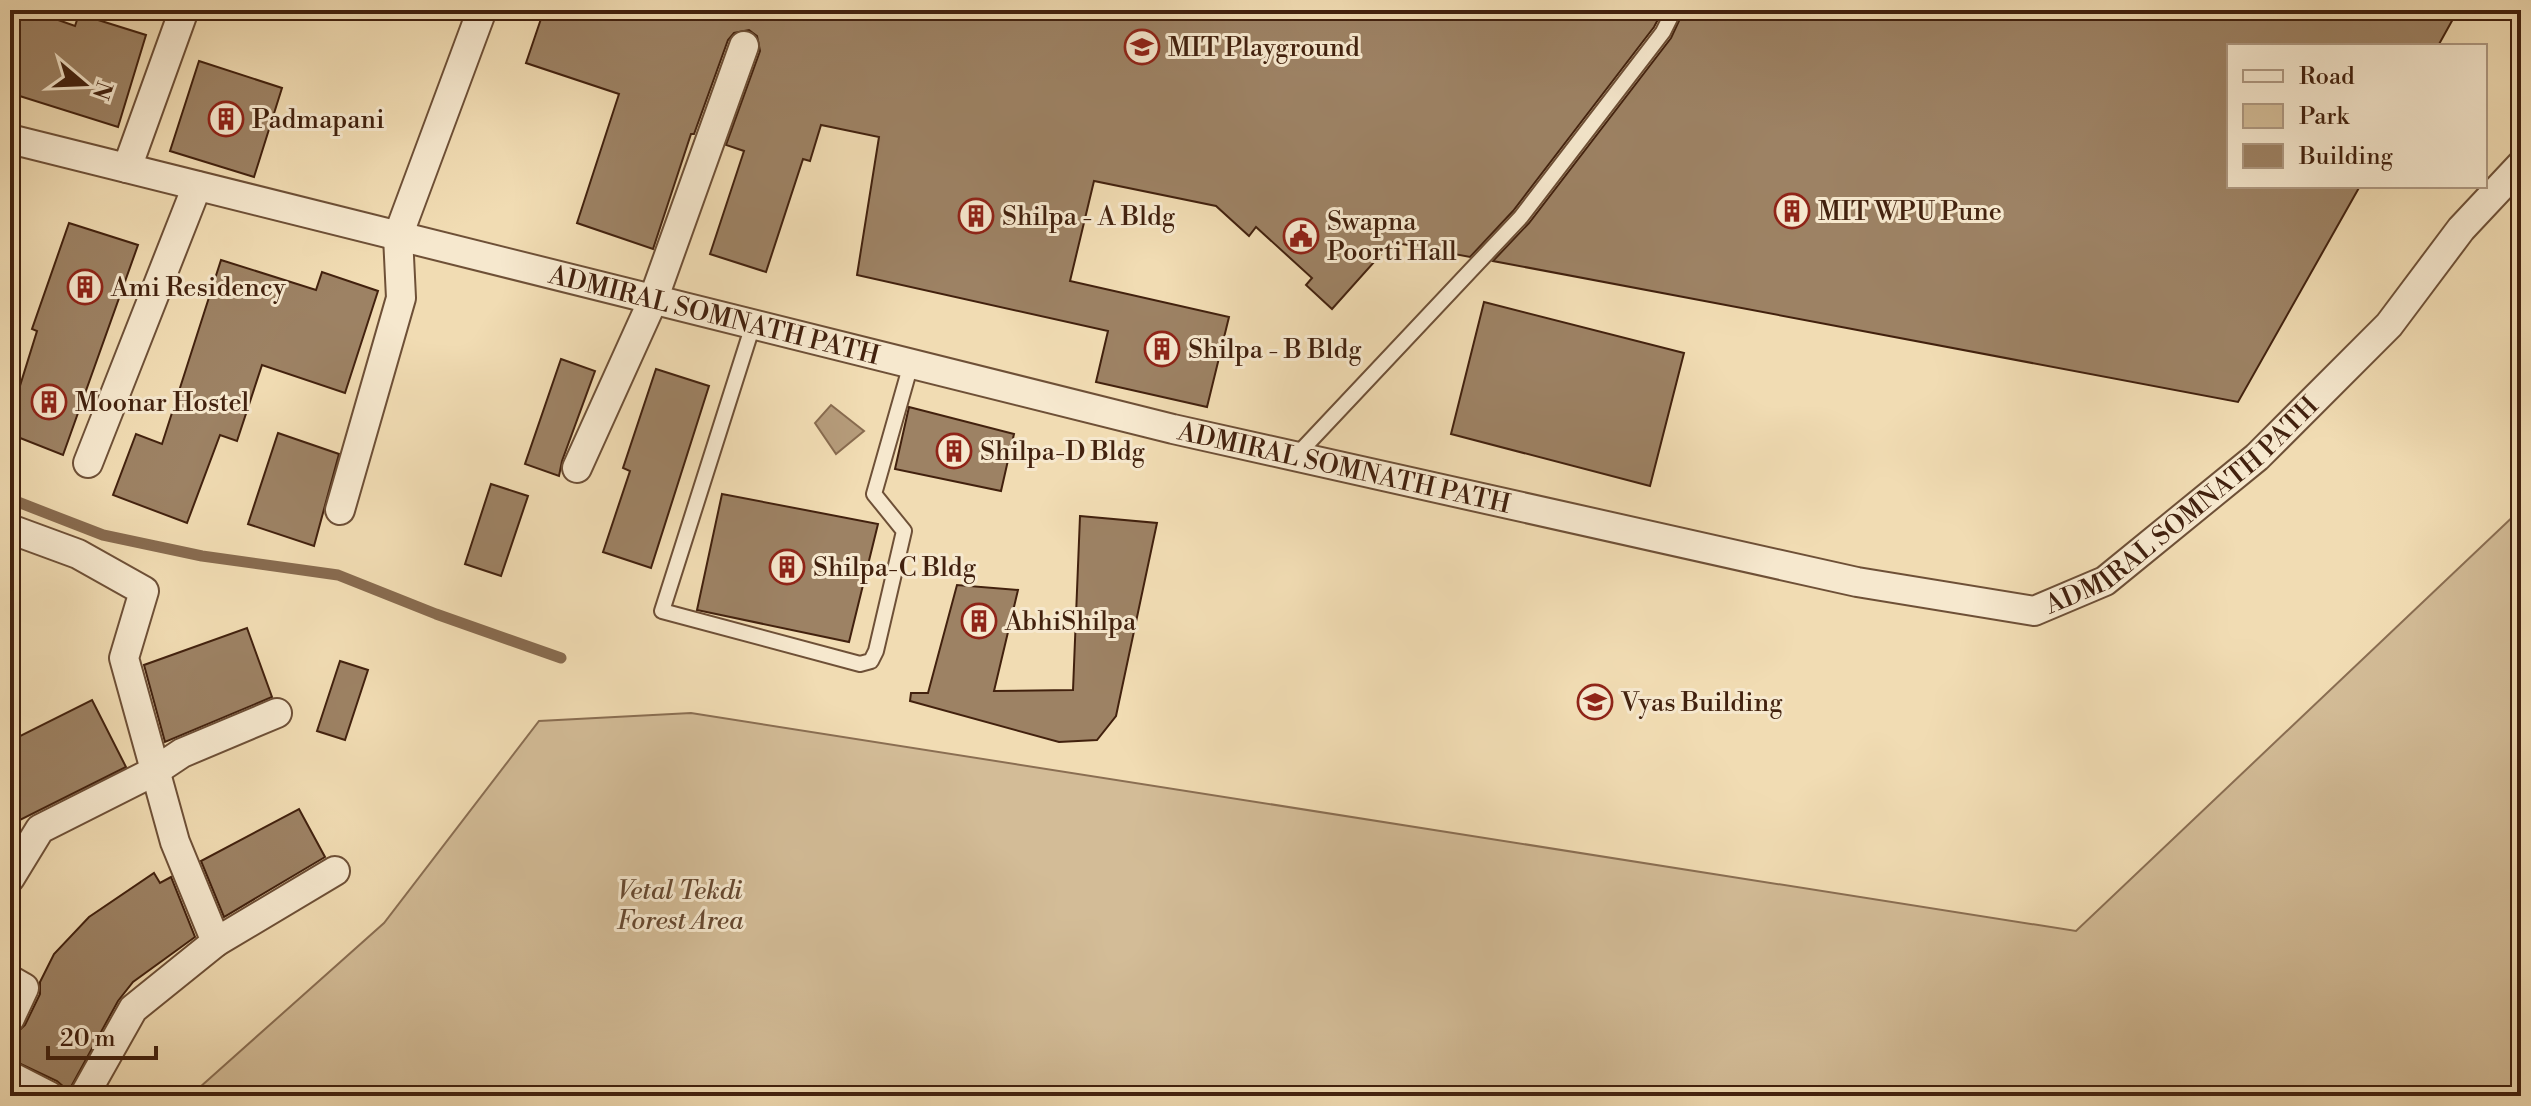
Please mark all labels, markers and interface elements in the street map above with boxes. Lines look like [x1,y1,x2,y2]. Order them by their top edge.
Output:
school or university icon: MIT Playground [1123,28,1161,66]
place label: MIT Playground [1168,32,1360,64]
north arrow [44,44,124,124]
legend [2227,44,2487,188]
text: Road [2299,62,2355,92]
text: N [86,77,117,103]
building icon: Padmapani [207,100,245,138]
text: Park [2299,102,2350,132]
place label: Padmapani [252,104,385,136]
text: Building [2298,142,2393,172]
building icon: MIT WPU Pune [1773,192,1811,230]
place label: MIT WPU Pune [1818,196,2002,228]
building icon: Shilpa - A Bldg [957,197,995,235]
place label: Shilpa - A Bldg [1002,201,1176,233]
place label: Swapna Poorti Hall [1327,206,1457,268]
public building icon: Swapna Poorti Hall [1282,217,1320,255]
street label: ADMIRAL SOMNATH PATH [545,259,883,372]
building icon: Ami Residency [66,268,104,306]
place label: Ami Residency [110,272,286,304]
building icon: Shilpa - B Bldg [1143,330,1181,368]
place label: Shilpa - B Bldg [1188,334,1362,366]
building icon: Moonar Hostel [30,383,68,421]
place label: Moonar Hostel [75,387,250,419]
street label: ADMIRAL SOMNATH PATH [2039,390,2326,622]
street label: ADMIRAL SOMNATH PATH [1174,415,1513,521]
building icon: Shilpa-D Bldg [935,432,973,470]
place label: Shilpa-D Bldg [980,436,1145,468]
building icon: Shilpa-C Bldg [768,548,806,586]
place label: Shilpa-C Bldg [813,552,977,584]
building icon: AbhiShilpa [960,602,998,640]
place label: AbhiShilpa [1004,606,1137,638]
school or university icon: Vyas Building [1576,683,1614,721]
place label: Vyas Building [1620,687,1783,719]
park label: Vetal Tekdi Forest Area [617,875,744,937]
scale bar [48,1010,156,1060]
text: 20 m [60,1024,116,1054]

